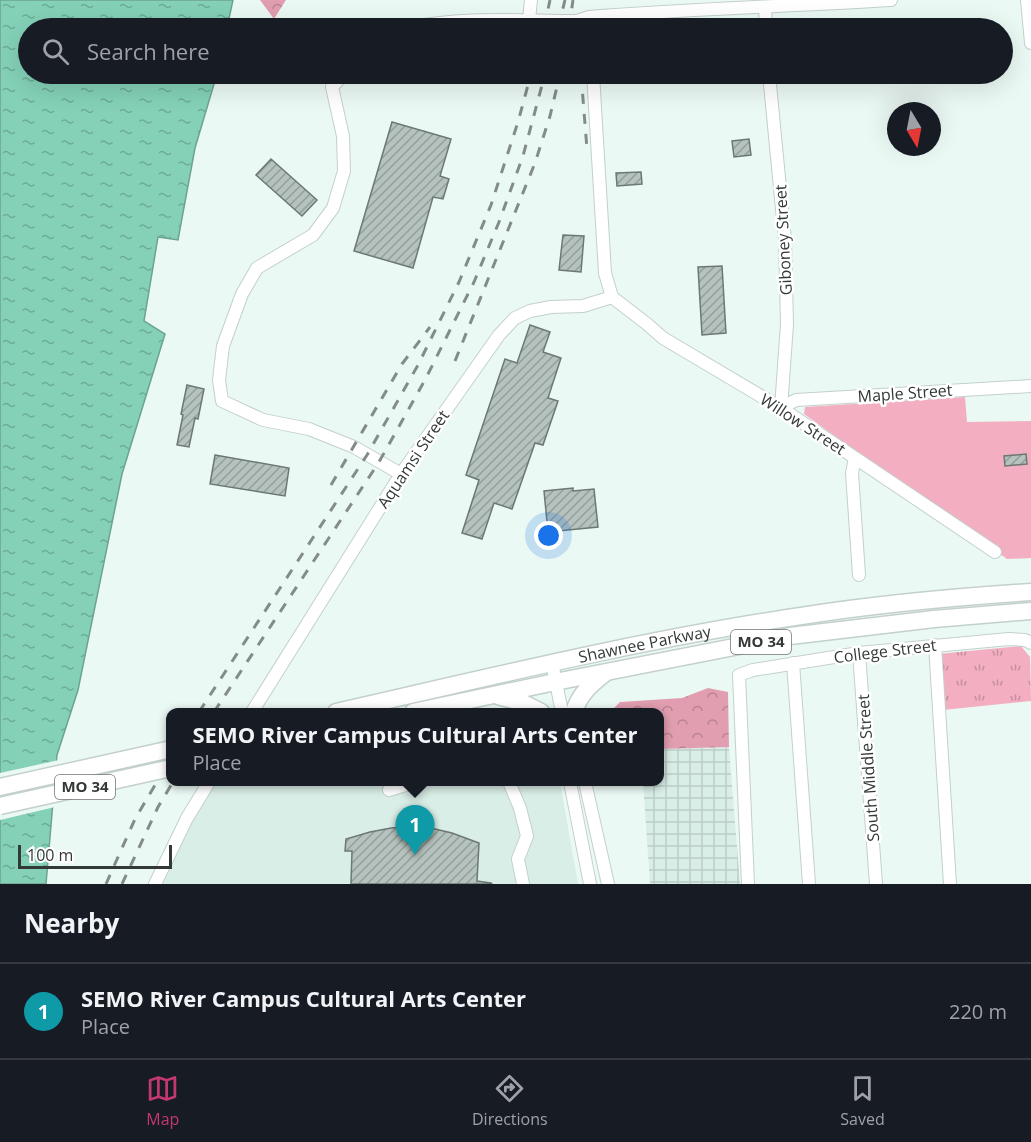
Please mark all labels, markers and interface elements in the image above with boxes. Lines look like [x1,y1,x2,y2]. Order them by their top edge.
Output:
search box [18,18,1013,84]
icon: search [39,35,72,68]
text: Search here [87,36,210,66]
north arrow [887,102,941,156]
street label: Giboney Street [769,184,797,296]
street label: Maple Street [857,379,953,407]
street label: Willow Street [756,388,850,460]
street label: Aquamsi Street [372,405,454,512]
your location [534,521,563,550]
street label: Shawnee Parkway [576,620,714,668]
road number: MO 34 [731,630,791,654]
street label: College Street [832,634,938,668]
street label: South Middle Street [852,693,884,842]
popup [166,708,664,786]
text: SEMO River Campus Cultural Arts Center [192,719,638,749]
text: Place [192,749,241,776]
road number: MO 34 [55,775,115,799]
pin: 1 [396,806,434,855]
scale bar [18,842,172,870]
text: 100 m [27,844,73,866]
text: Nearby [24,905,119,941]
text: SEMO River Campus Cultural Arts Center [81,983,526,1013]
text: 1 [38,998,49,1025]
text: 220 m [949,998,1007,1025]
text: Place [81,1013,130,1040]
tab: Map [146,1072,179,1130]
tab: Directions [472,1072,548,1130]
tab: Saved [840,1072,885,1130]

